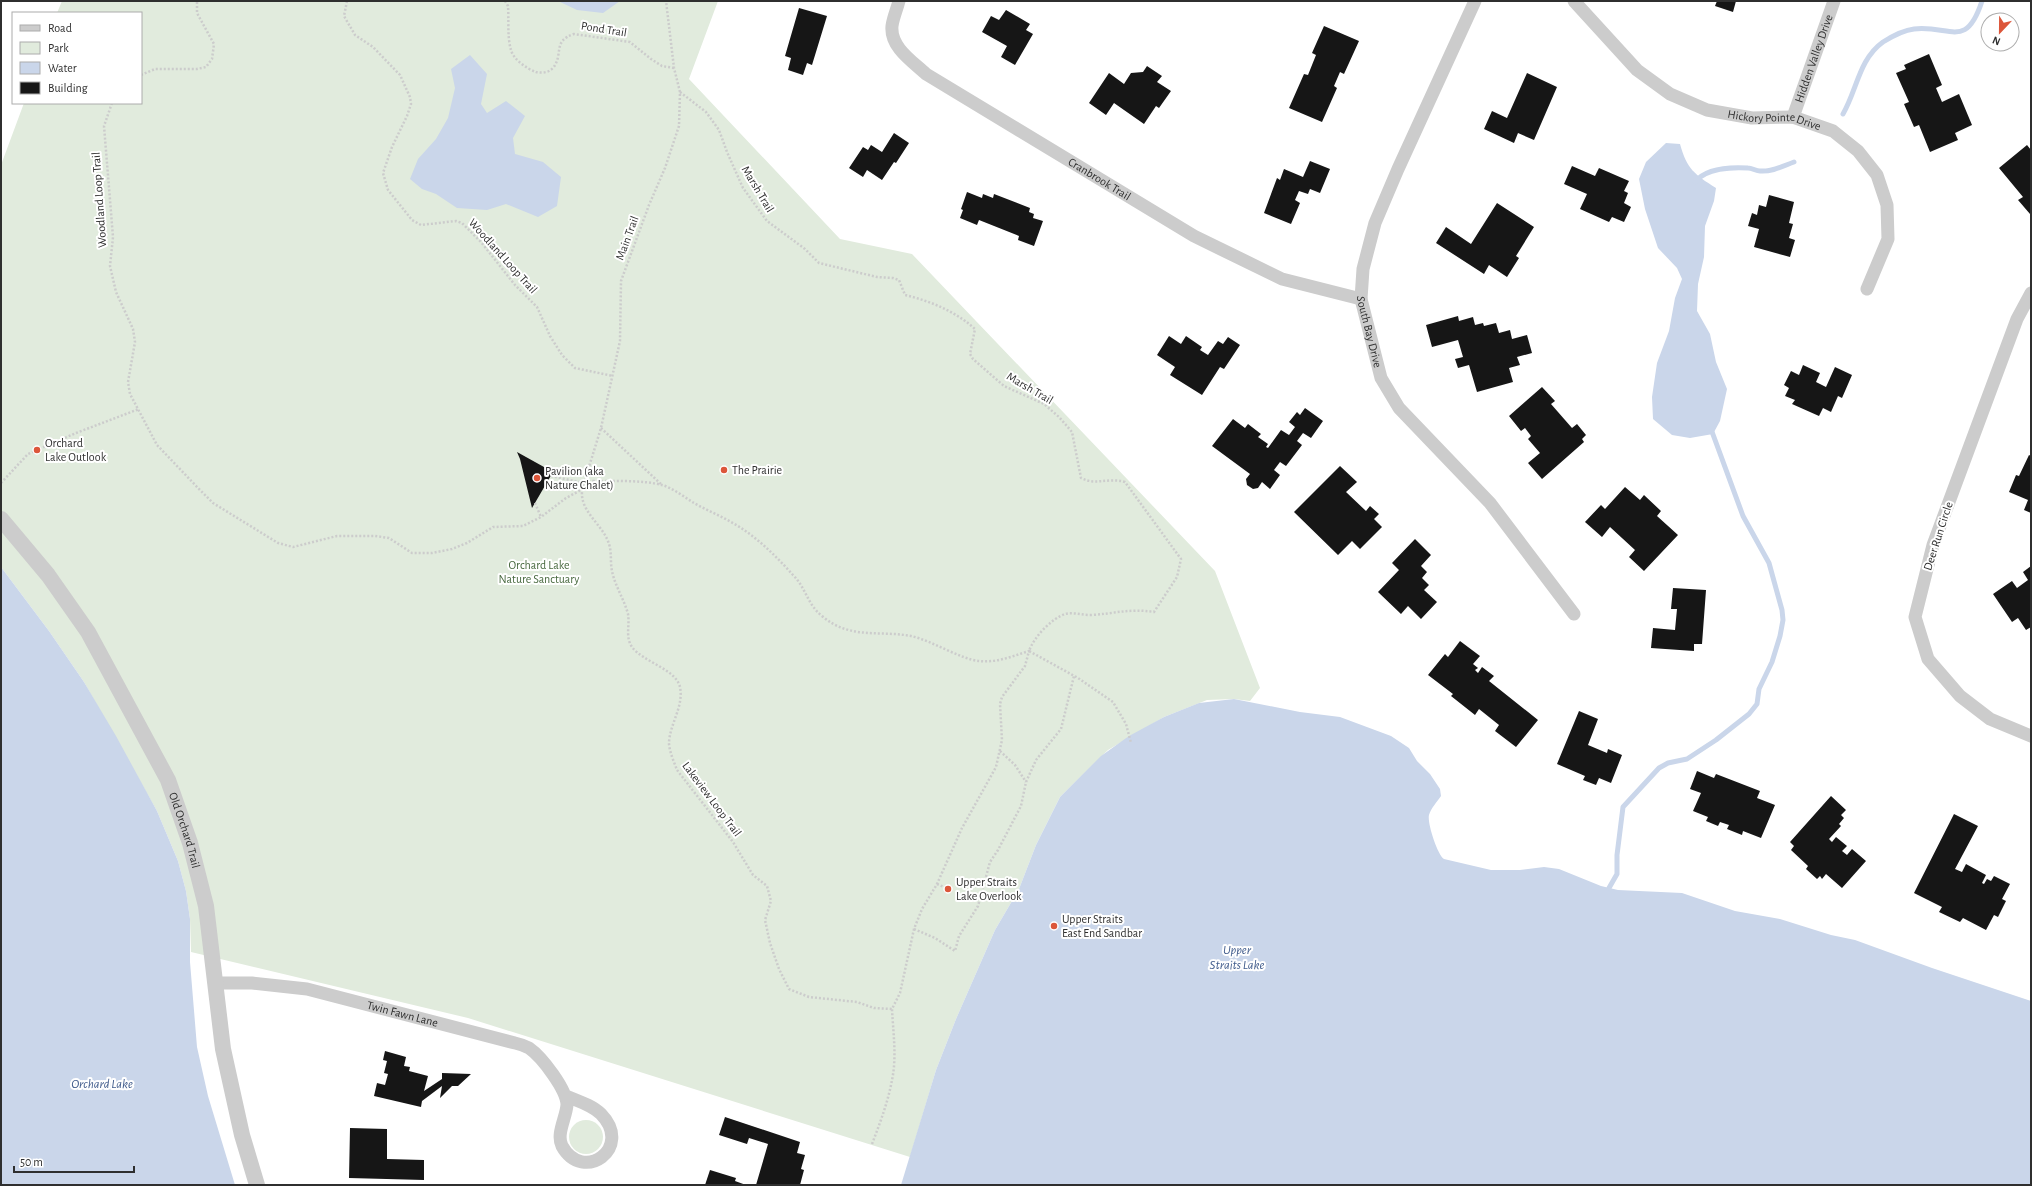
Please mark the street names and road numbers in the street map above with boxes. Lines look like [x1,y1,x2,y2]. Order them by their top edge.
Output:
street label: Hidden Valley Drive [1793,13,1835,104]
street label: Pond Trail [580,19,628,39]
street label: Hickory Pointe Drive [1727,108,1823,132]
street label: Woodland Loop Trail [90,152,108,248]
street label: Cranbrook Trail [1066,155,1133,202]
street label: Marsh Trail [740,164,776,214]
street label: Main Trail [613,214,641,262]
street label: Woodland Loop Trail [466,216,540,296]
street label: South Bay Drive [1355,296,1384,369]
street label: Marsh Trail [1005,370,1055,406]
street label: Deer Run Circle [1921,500,1955,572]
street label: Lakeview Loop Trail [680,759,744,839]
street label: Old Orchard Trail [167,791,202,869]
street label: Twin Fawn Lane [366,999,439,1029]

